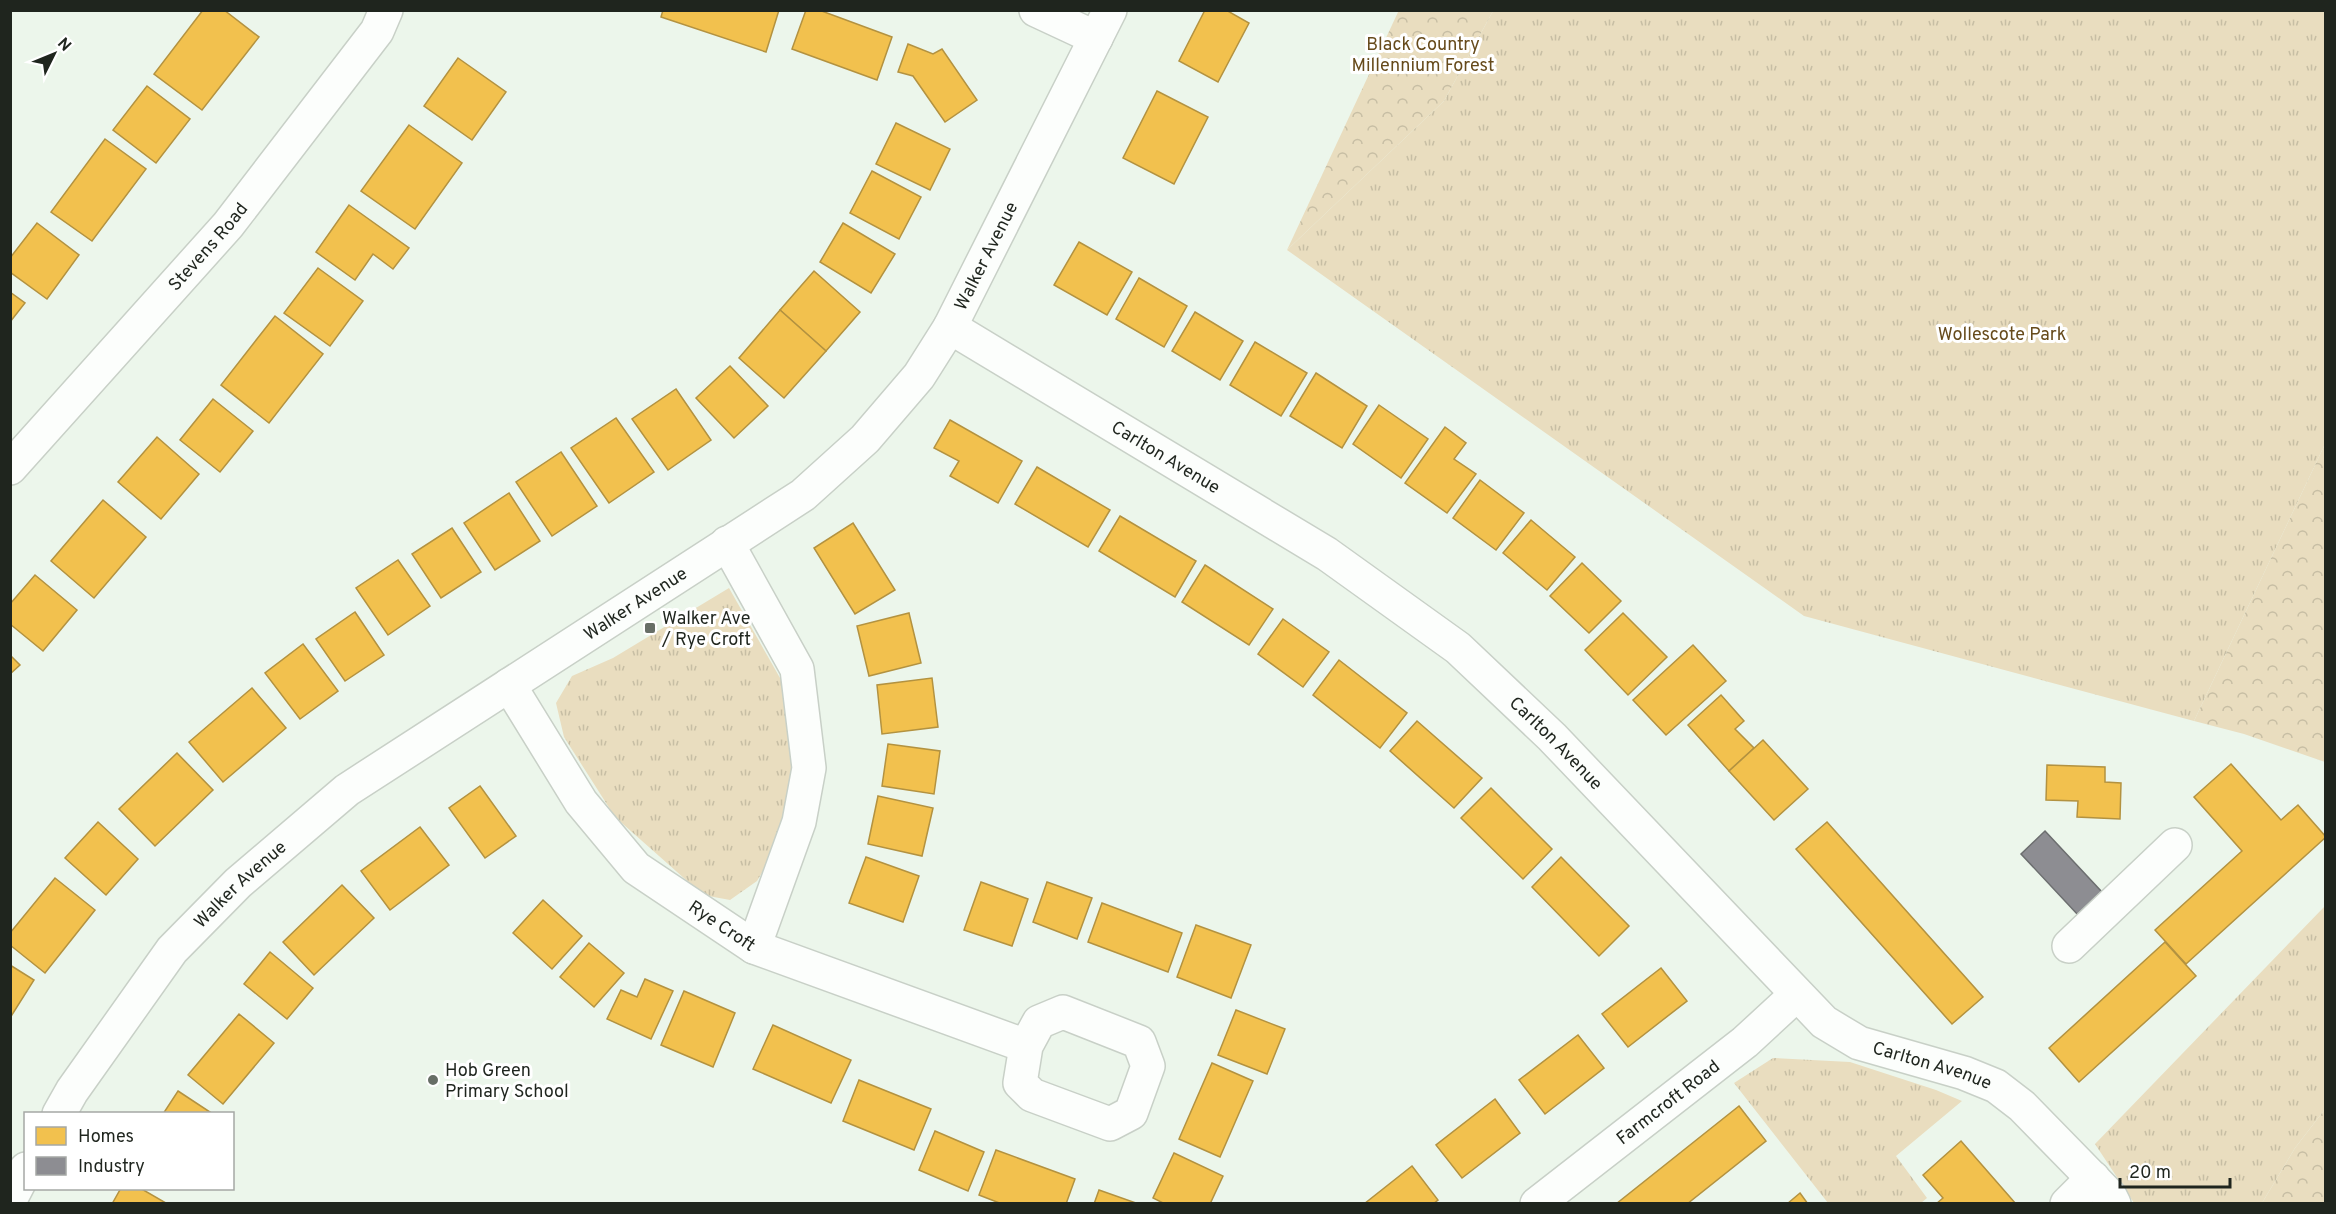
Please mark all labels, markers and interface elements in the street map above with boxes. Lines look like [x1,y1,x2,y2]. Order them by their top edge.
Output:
north arrow [24,24,84,84]
text: N [52,34,75,56]
park label: Black Country Millennium Forest [1352,34,1494,78]
street label: Walker Avenue [950,198,1024,315]
street label: Stevens Road [164,199,254,297]
park label: Wollescote Park [1938,324,2066,347]
street label: Carlton Avenue [1106,417,1224,500]
street label: Walker Avenue [580,563,692,647]
place label: Walker Ave / Rye Croft [661,608,751,652]
marker: Walker Ave / Rye Croft [643,621,657,635]
street label: Carlton Avenue [1503,692,1607,796]
street label: Walker Avenue [190,836,292,934]
street label: Rye Croft [683,896,759,958]
street label: Carlton Avenue [1870,1037,1995,1096]
street label: Farmcroft Road [1612,1056,1725,1151]
place label: Hob Green Primary School [445,1060,569,1104]
marker: Hob Green Primary School [426,1073,440,1087]
legend [24,1112,234,1190]
text: Homes [78,1126,134,1149]
scale bar [2120,1151,2230,1189]
text: Industry [78,1156,145,1179]
text: 20 m [2129,1162,2171,1185]

